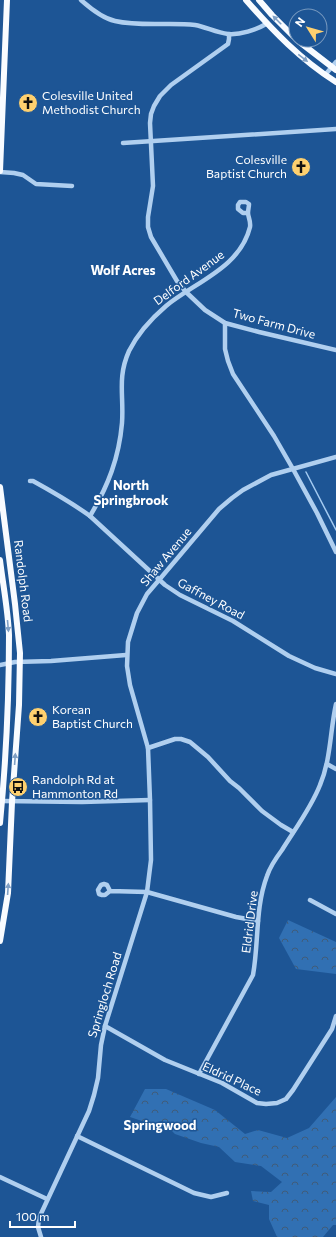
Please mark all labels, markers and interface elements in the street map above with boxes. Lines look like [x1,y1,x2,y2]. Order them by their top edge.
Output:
north arrow [288,8,328,48]
text: N [292,14,307,29]
one-way arrow [272,15,282,25]
one-way arrow [297,53,308,62]
place label: Colesville United Methodist Church [42,88,141,116]
church icon: Colesville United Methodist Church [17,92,39,114]
place label: Colesville Baptist Church [206,152,287,180]
church icon: Colesville Baptist Church [290,156,312,178]
street label: Delford Avenue [150,247,226,307]
district label: Wolf Acres [90,262,156,278]
street label: Two Farm Drive [231,305,317,341]
district label: North Springbrook [93,477,169,508]
street label: Shaw Avenue [137,524,194,588]
street label: Randolph Road [12,539,36,623]
street label: Gaffney Road [176,575,247,622]
one-way arrow [4,620,11,632]
place label: Korean Baptist Church [52,702,133,730]
church icon: Korean Baptist Church [27,706,49,728]
one-way arrow [12,753,19,765]
place label: Randolph Rd at Hammonton Rd [32,772,118,800]
bus stop icon: Randolph Rd at Hammonton Rd [7,776,29,798]
one-way arrow [4,883,11,895]
street label: Eldrid Drive [238,890,260,954]
street label: Springloch Road [84,950,124,1039]
street label: Eldrid Place [201,1058,264,1098]
district label: Springwood [124,1117,196,1133]
scale bar [10,1203,75,1229]
text: 100 m [16,1209,50,1223]

